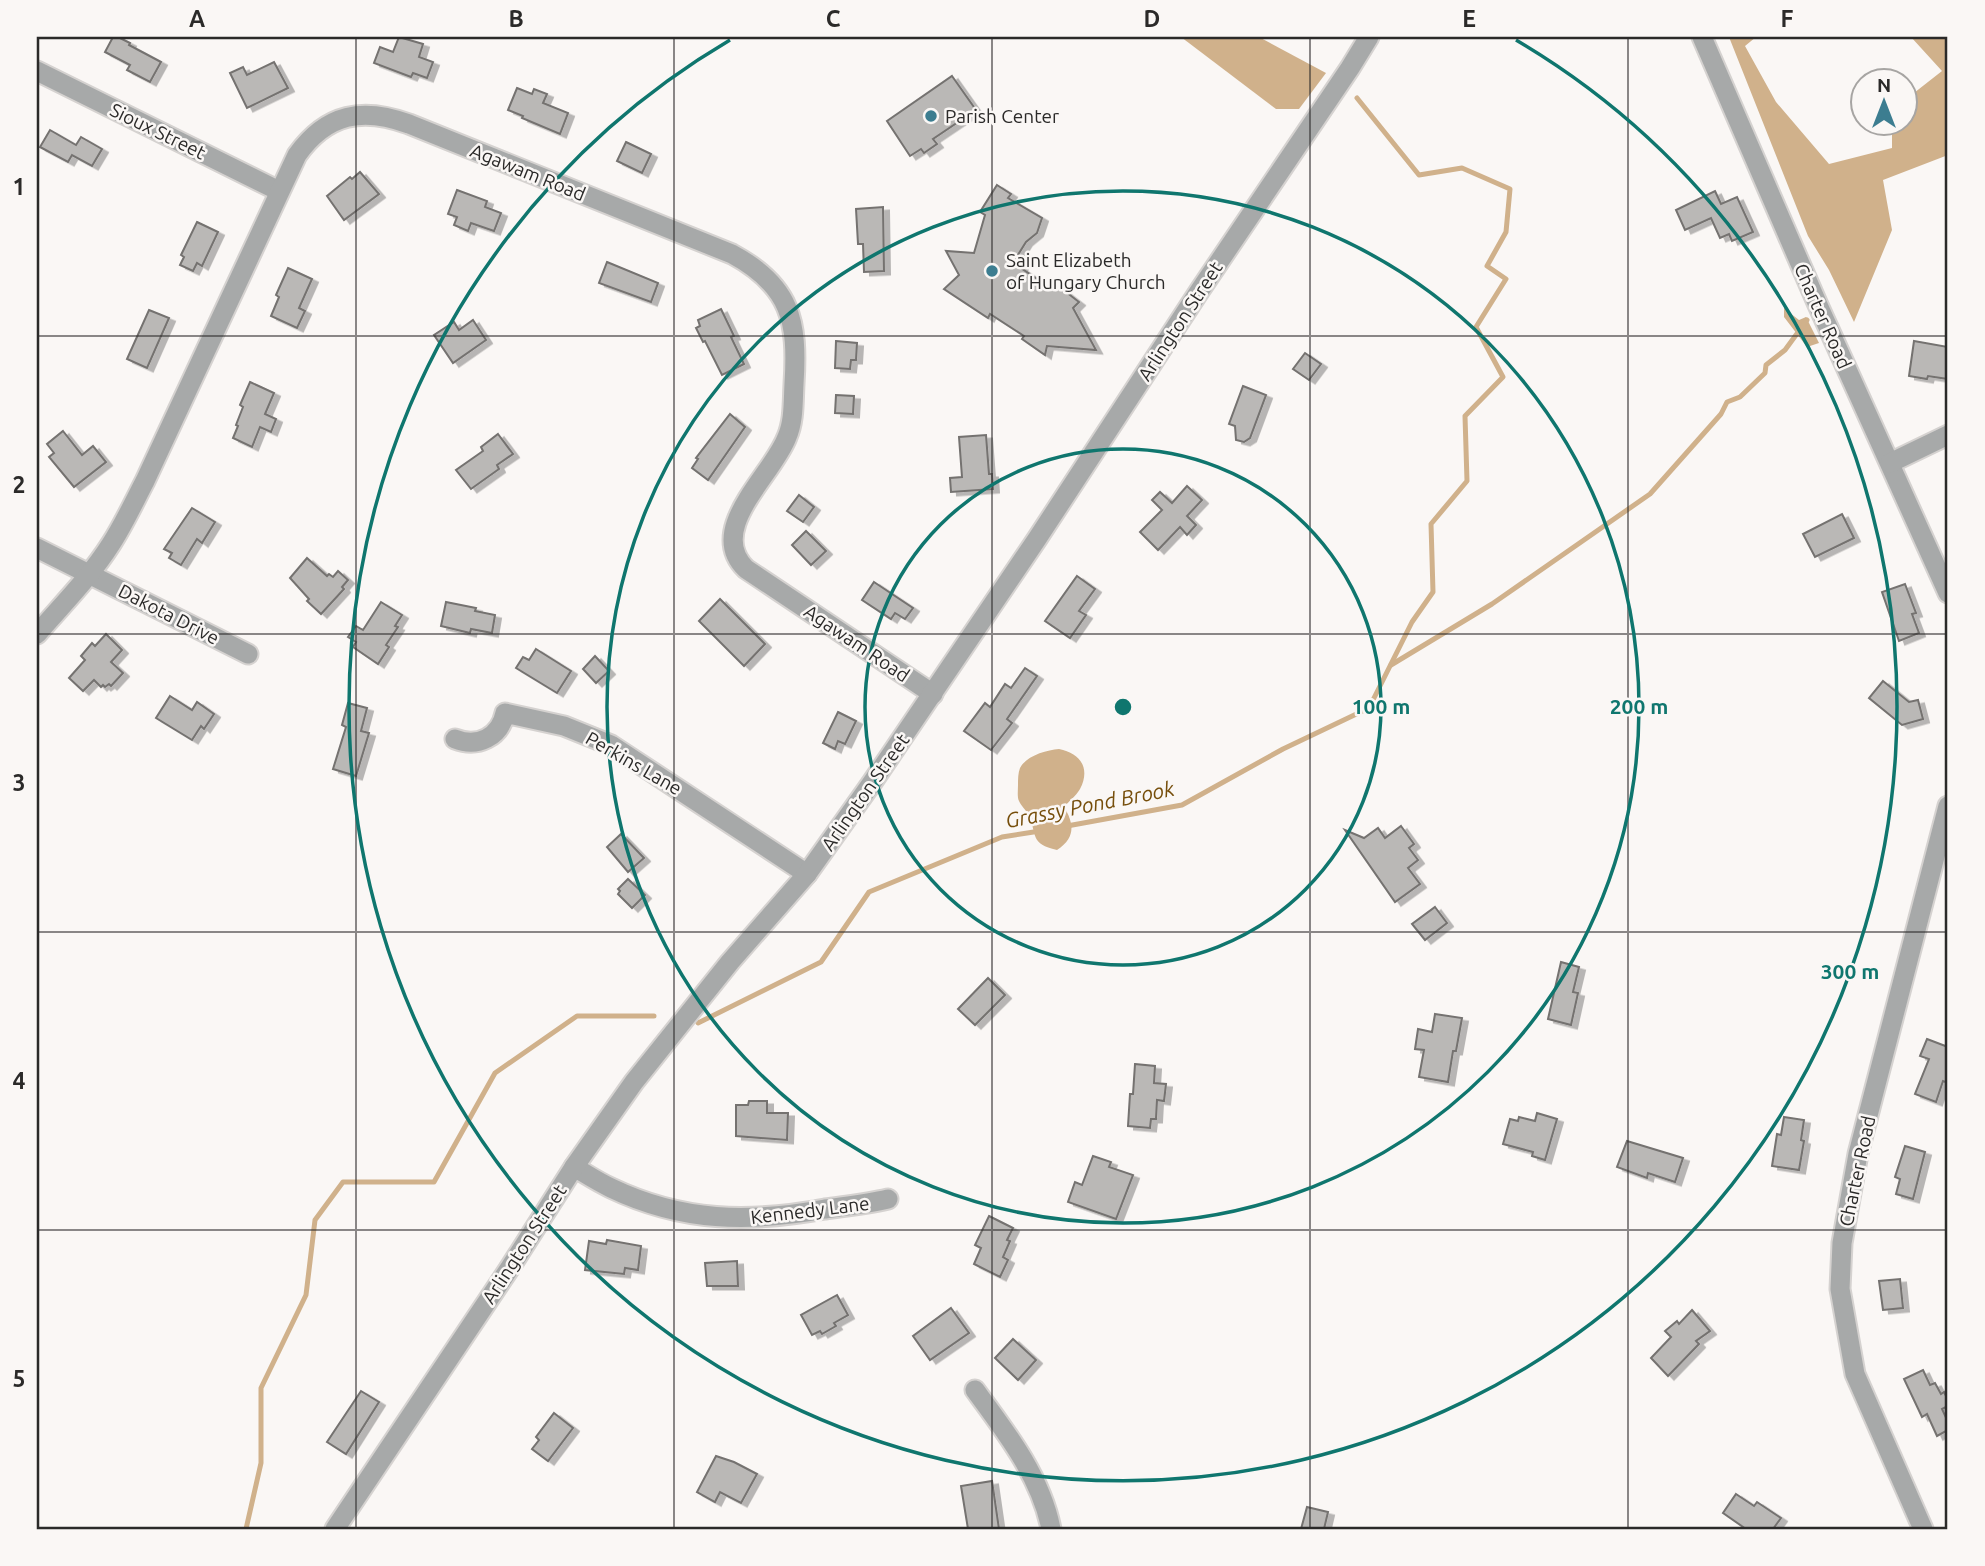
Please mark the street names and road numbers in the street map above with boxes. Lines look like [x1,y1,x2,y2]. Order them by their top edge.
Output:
street label: Sioux Street [107,98,210,164]
street label: Agawam Road [467,139,589,205]
street label: Arlington Street [1133,257,1227,385]
street label: Charter Road [1790,260,1856,372]
street label: Dakota Drive [115,579,223,649]
street label: Agawam Road [800,600,914,686]
street label: Perkins Lane [582,727,686,799]
street label: Arlington Street [816,729,914,855]
street label: Charter Road [1835,1114,1879,1228]
street label: Arlington Street [477,1180,571,1308]
street label: Kennedy Lane [749,1192,871,1228]

